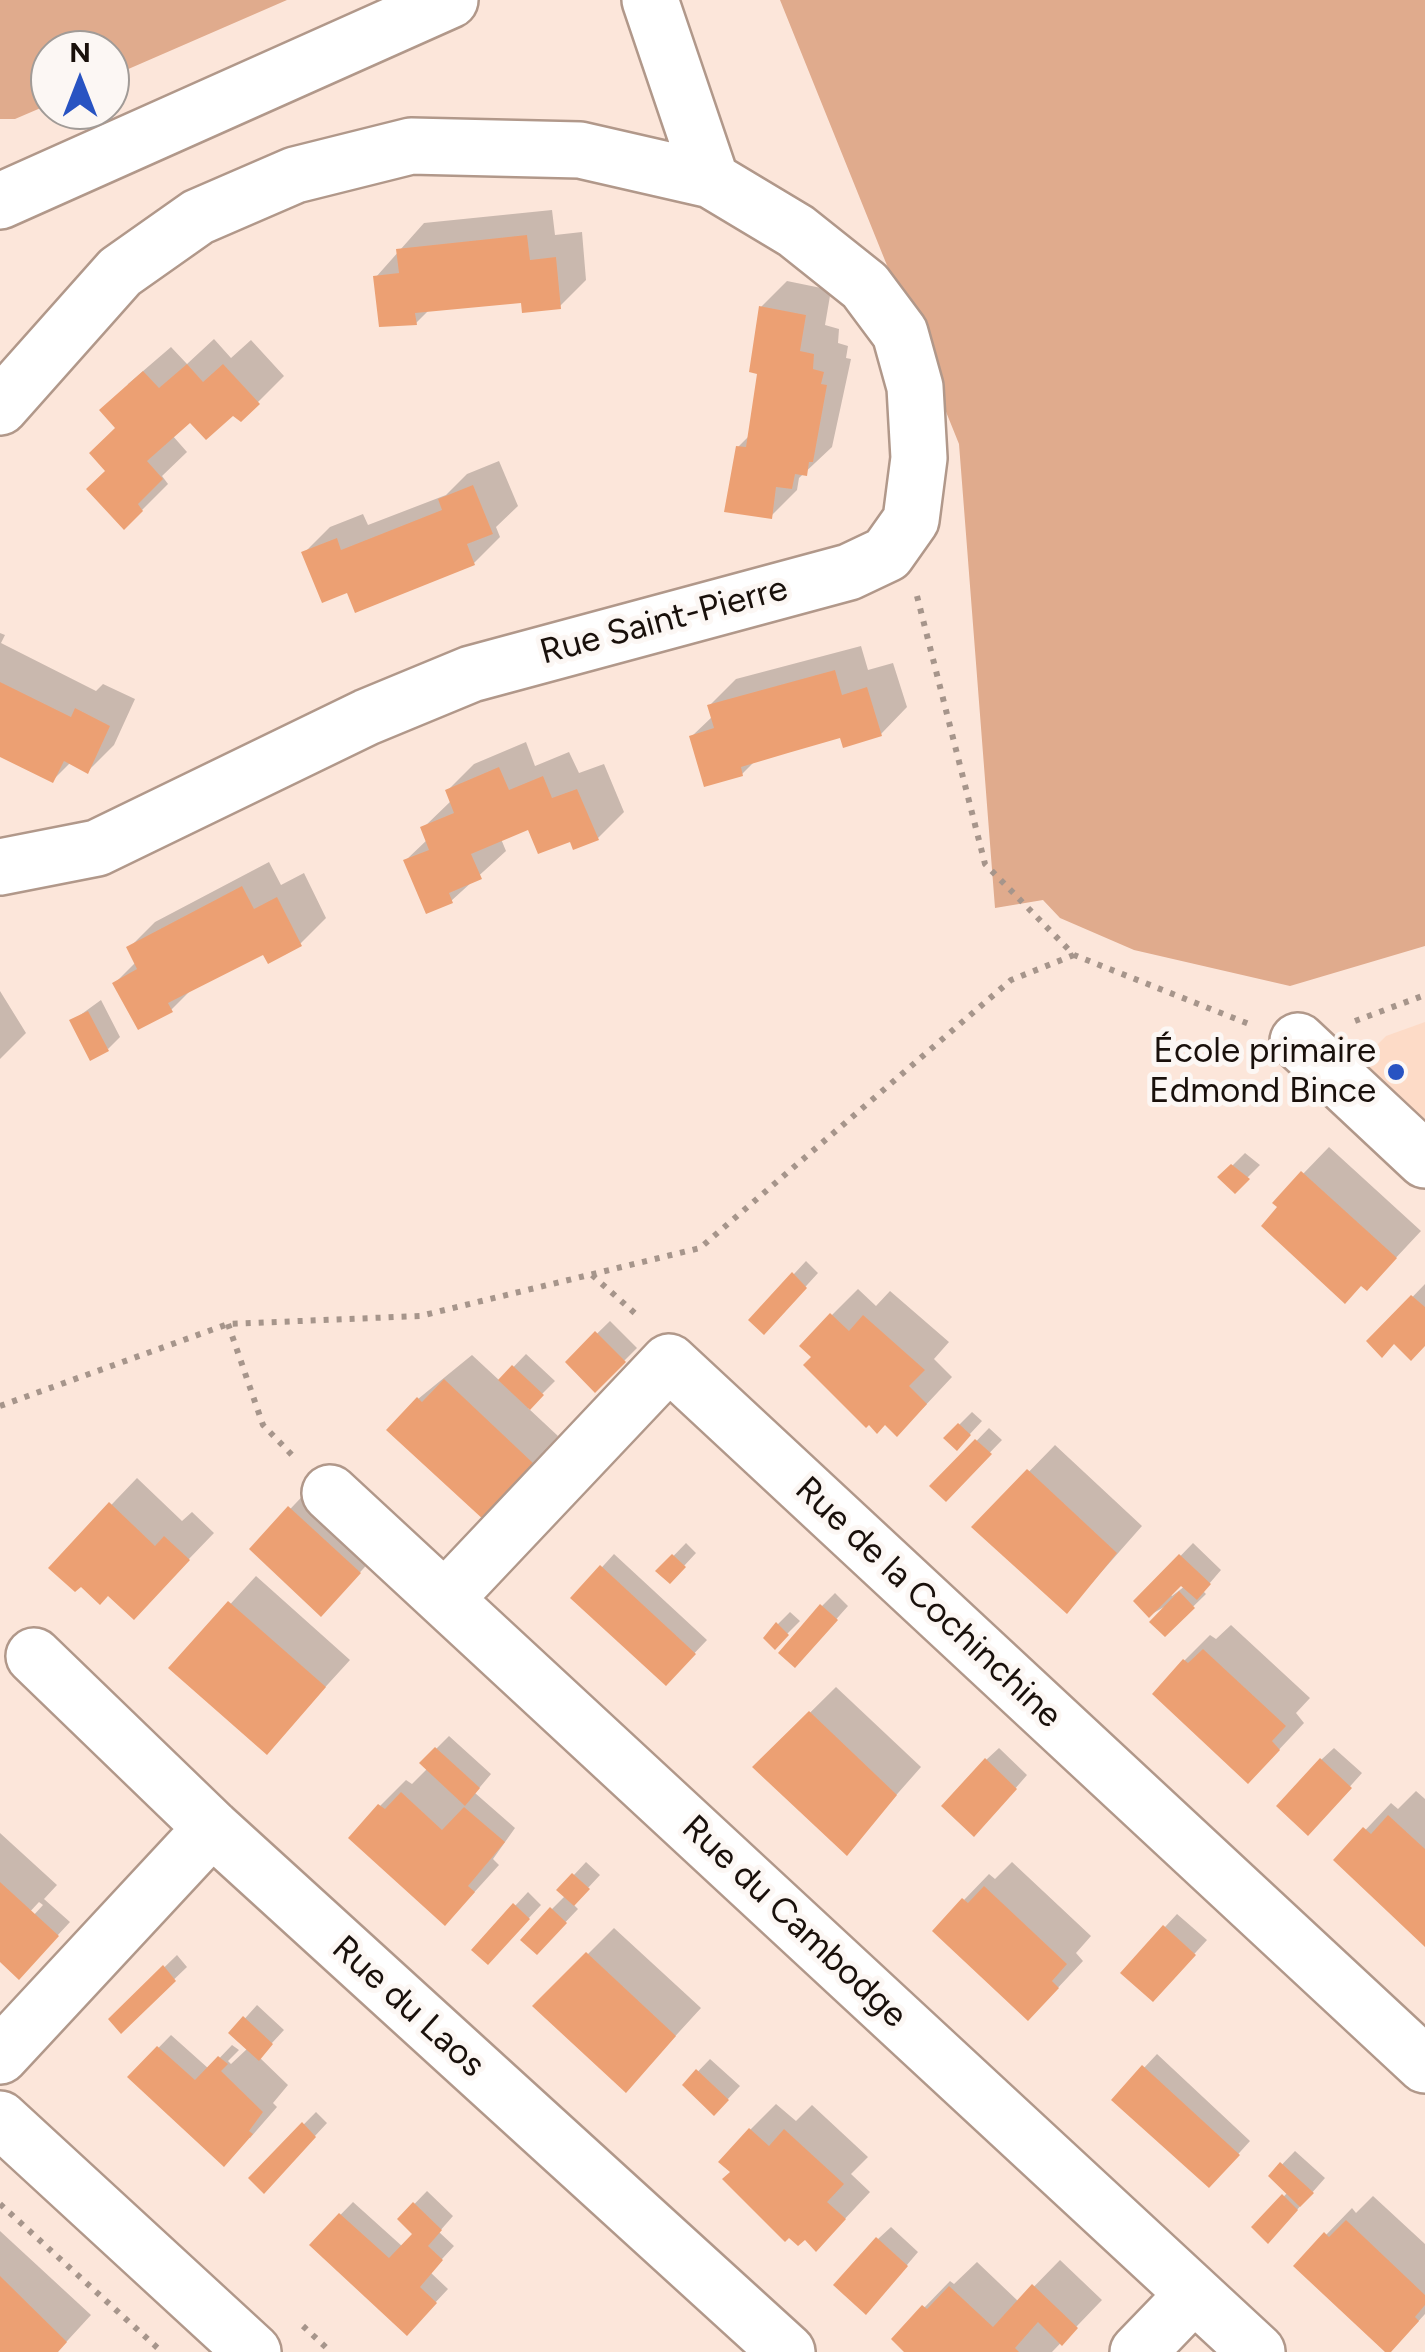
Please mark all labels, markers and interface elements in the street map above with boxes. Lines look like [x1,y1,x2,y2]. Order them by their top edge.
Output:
north arrow [30,30,130,130]
text: N [69,35,91,69]
street label: Rue Saint-Pierre [536,568,792,674]
place label: École primaire Edmond Bince [1149,1031,1376,1113]
marker: École primaire Edmond Bince [1385,1061,1407,1083]
street label: Rue de la Cochinchine [786,1469,1070,1737]
street label: Rue du Cambodge [673,1807,915,2037]
street label: Rue du Laos [323,1928,493,2086]

